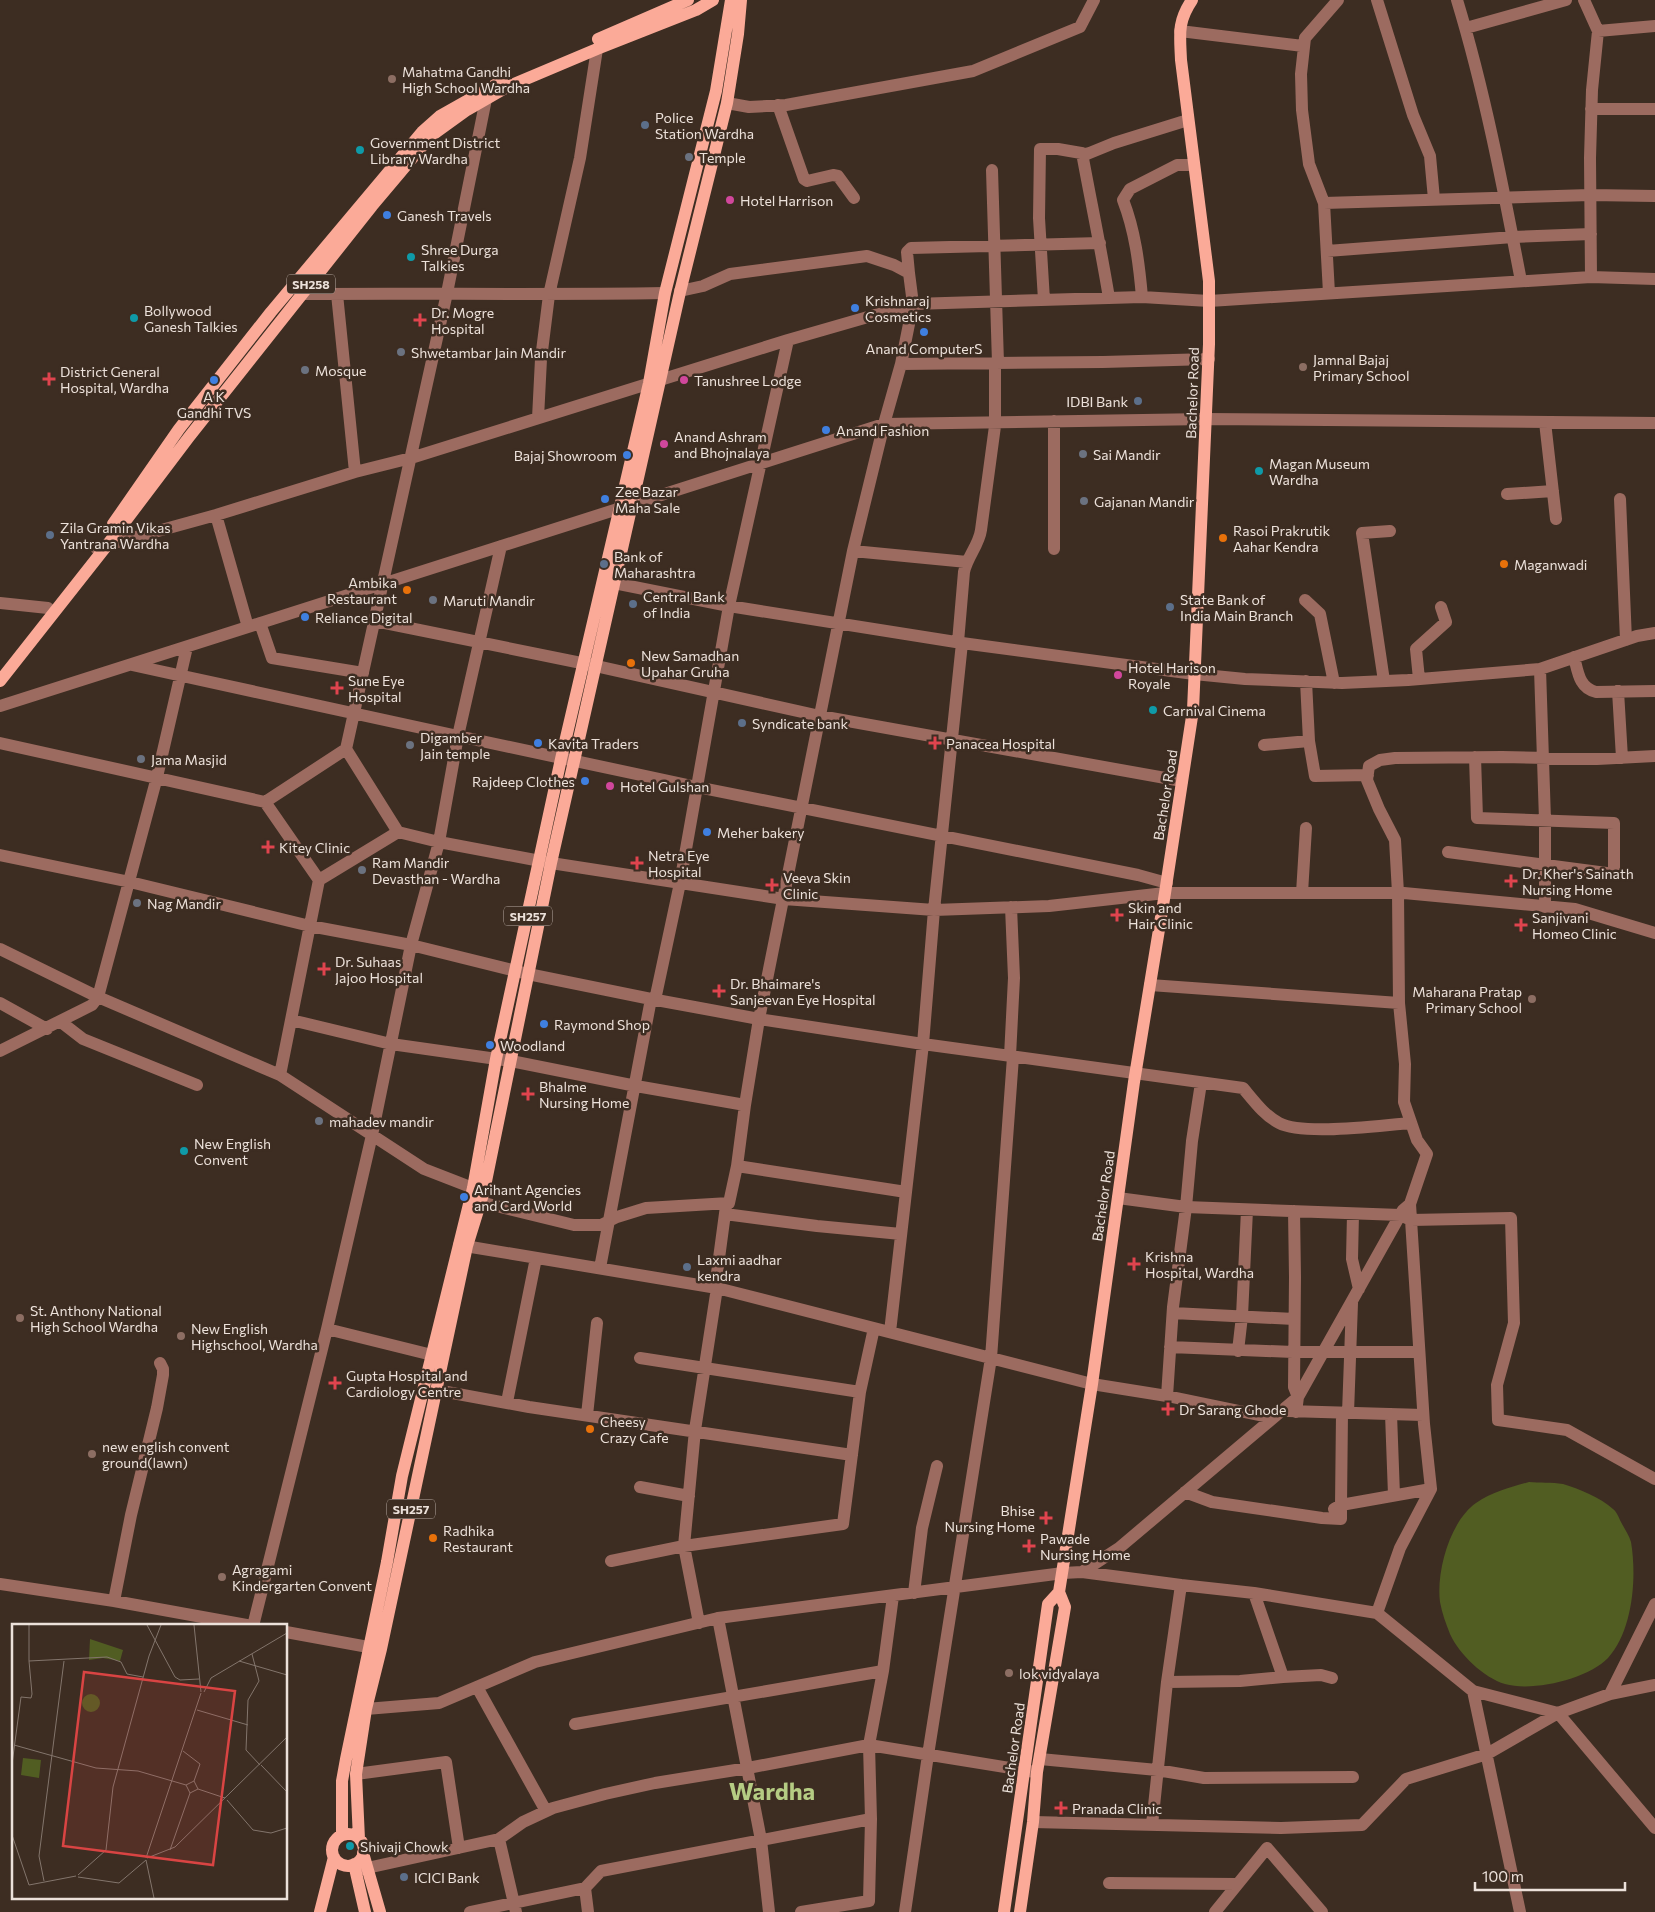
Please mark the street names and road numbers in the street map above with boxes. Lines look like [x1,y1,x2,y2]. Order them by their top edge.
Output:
road number: SH258 [287,274,335,294]
street label: Bachelor Road [1182,347,1202,439]
street label: Bachelor Road [1149,748,1181,842]
road number: SH257 [504,906,552,926]
street label: Bachelor Road [1088,1149,1118,1243]
road number: SH257 [387,1500,435,1518]
street label: Bachelor Road [998,1701,1028,1795]

